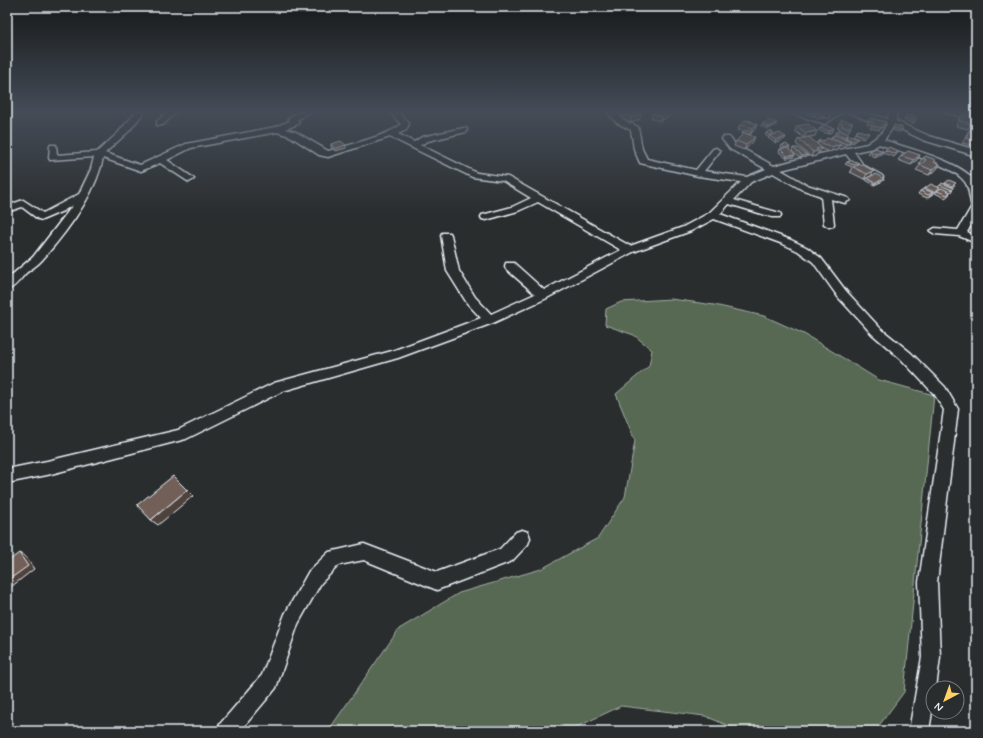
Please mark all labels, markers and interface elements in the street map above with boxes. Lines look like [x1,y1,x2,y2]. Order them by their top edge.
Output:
north arrow [925,680,965,720]
text: N [932,699,946,714]

